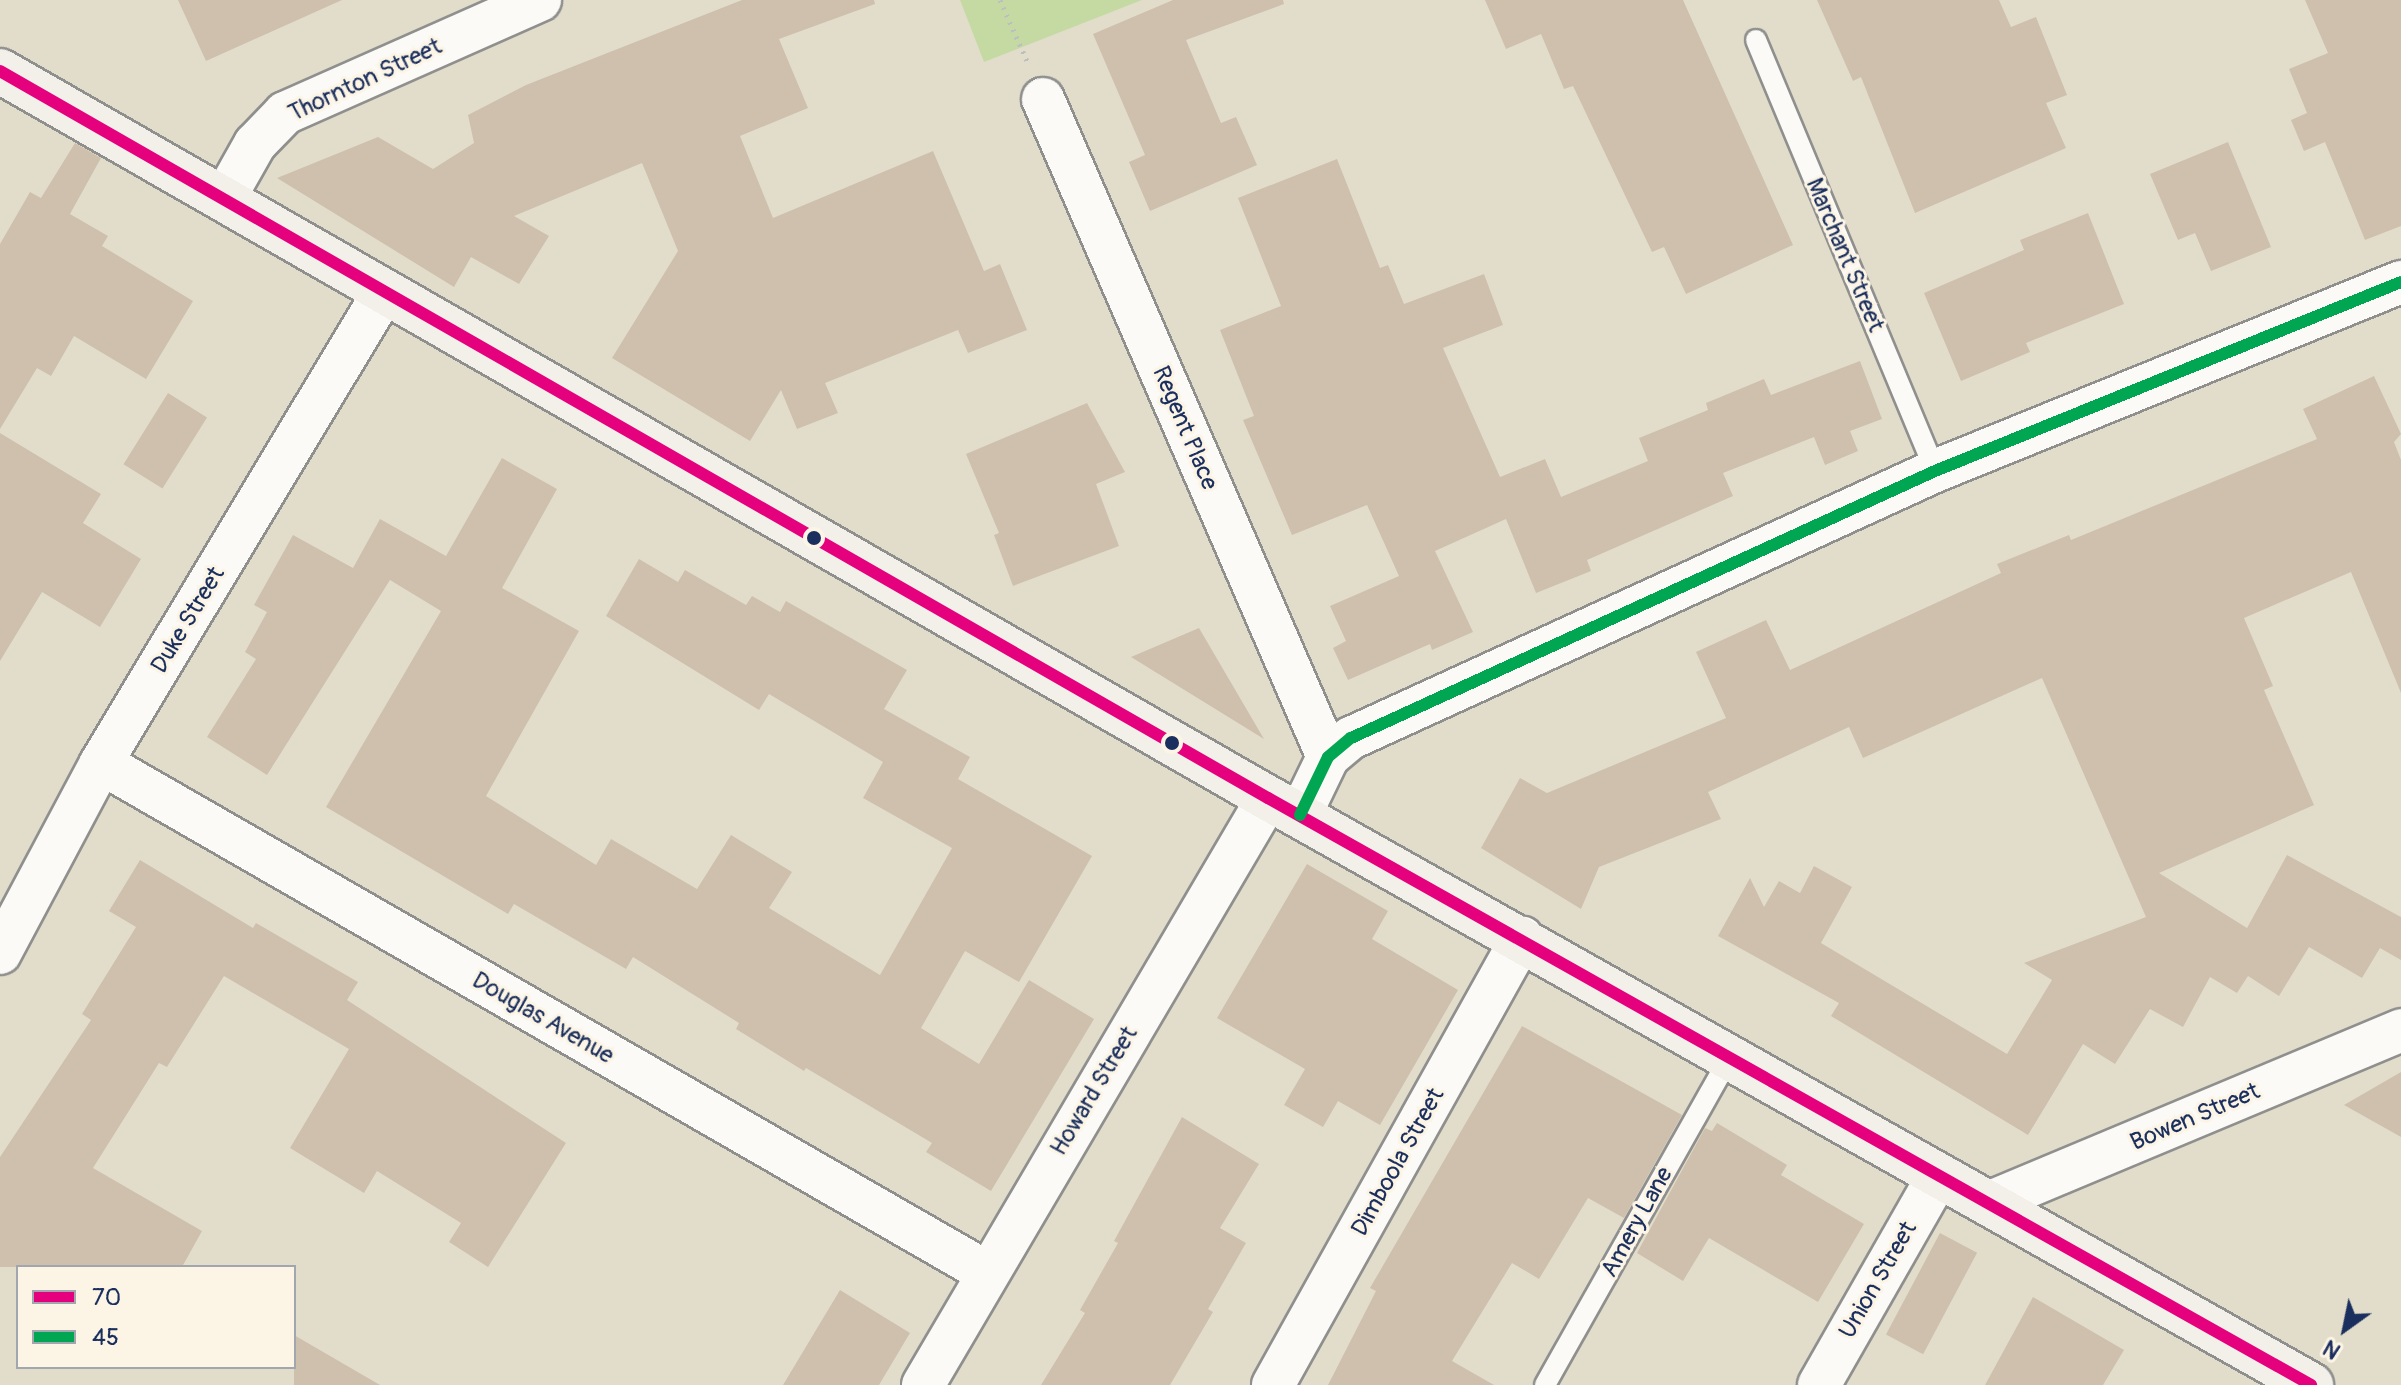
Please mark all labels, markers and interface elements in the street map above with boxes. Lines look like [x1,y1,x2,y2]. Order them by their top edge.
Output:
street label: Thornton Street [284,32,446,128]
street label: Marchant Street [1800,174,1890,336]
street label: Regent Place [1146,362,1224,494]
unlabelled marker [806,530,822,546]
street label: Duke Street [145,562,231,678]
unlabelled marker [1164,735,1180,751]
street label: Douglas Avenue [467,966,619,1070]
street label: Howard Street [1044,1021,1144,1161]
street label: Bowen Street [2126,1077,2264,1157]
street label: Dimboola Street [1345,1083,1451,1241]
street label: Amery Lane [1595,1162,1679,1282]
street label: Union Street [1833,1216,1923,1344]
legend [16,1265,296,1369]
text: 70 [92,1283,121,1312]
north arrow [2305,1289,2385,1369]
text: 45 [92,1323,119,1352]
text: N [2318,1333,2346,1365]

